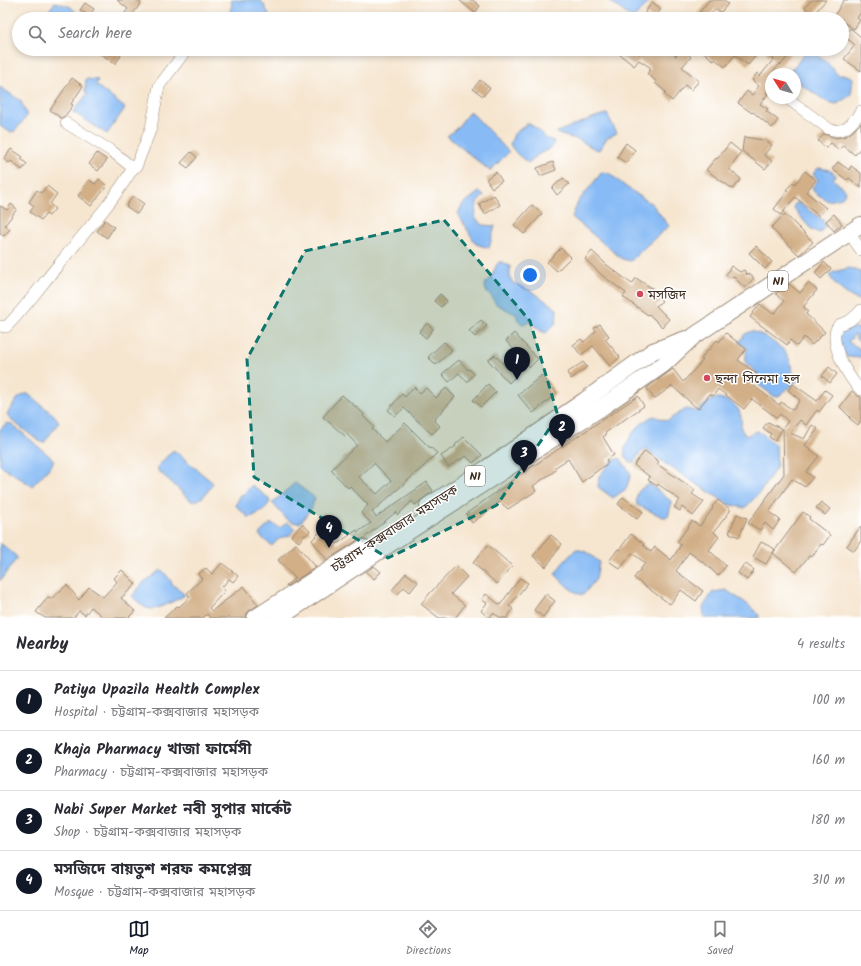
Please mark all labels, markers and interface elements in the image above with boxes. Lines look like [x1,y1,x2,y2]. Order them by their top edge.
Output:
search box [12,12,849,56]
text: Search here [58,22,132,46]
icon: search [26,23,48,45]
north arrow [765,68,801,104]
your location [520,265,540,285]
road number: N1 [768,271,788,291]
place label: মসজিদ [647,285,687,306]
marker: মসজিদ [635,289,645,299]
pin: 1 [504,347,530,380]
place label: ছন্দা সিনেমা হল [714,369,800,390]
marker: ছন্দা সিনেমা হল [702,373,712,383]
pin: 2 [549,414,575,447]
pin: 3 [511,440,537,473]
road number: N1 [465,466,485,486]
street label: চট্টগ্রাম-কক্সবাজার মহাসড়ক [326,480,463,579]
pin: 4 [316,515,342,548]
text: Nearby [16,631,68,658]
text: 4 results [797,634,845,655]
text: Patiya Upazila Health Complex [54,678,260,702]
text: 1 [27,690,31,711]
text: 100 m [812,690,845,711]
text: Hospital · চট্টগ্রাম-কক্সবাজার মহাসড়ক [54,702,259,723]
text: Khaja Pharmacy খাজা ফার্মেসী [54,738,251,762]
text: 2 [25,750,33,771]
text: 160 m [812,750,845,771]
text: Pharmacy · চট্টগ্রাম-কক্সবাজার মহাসড়ক [54,762,268,783]
text: Nabi Super Market নবী সুপার মার্কেট [54,798,291,822]
text: 3 [25,810,33,831]
text: 180 m [811,810,845,831]
text: Shop · চট্টগ্রাম-কক্সবাজার মহাসড়ক [54,822,241,843]
text: মসজিদে বায়তুশ শরফ কমপ্লেক্স [54,858,251,882]
text: 4 [25,870,33,891]
text: 310 m [811,870,845,891]
text: Mosque · চট্টগ্রাম-কক্সবাজার মহাসড়ক [54,882,255,903]
tab: Map [128,918,150,960]
tab: Directions [406,918,451,960]
tab: Saved [707,918,733,960]

